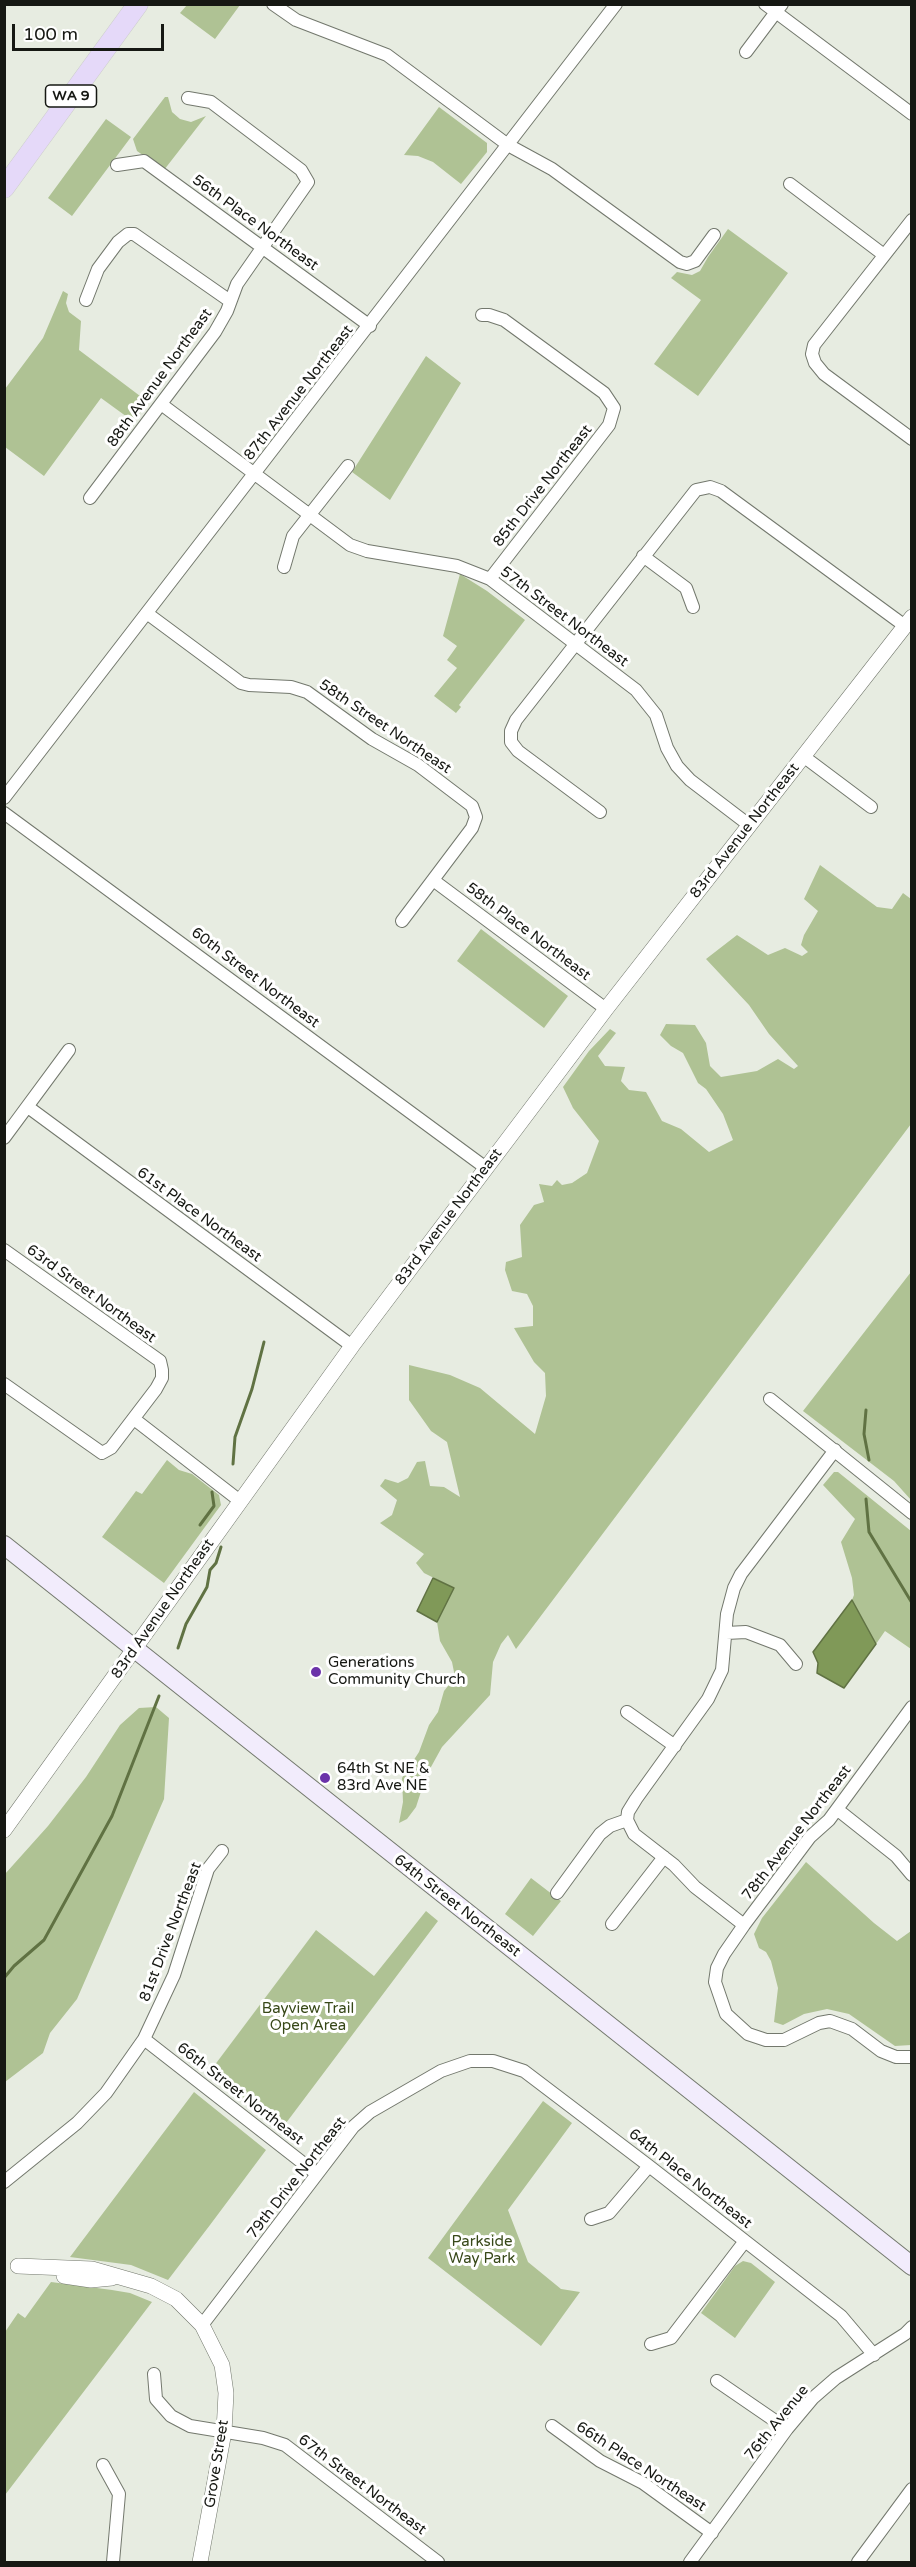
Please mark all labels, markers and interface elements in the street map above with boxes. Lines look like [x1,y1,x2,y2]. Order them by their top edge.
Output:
scale bar [15,12,166,50]
text: 100 m [23,23,78,45]
road number: WA 9 [46,85,97,107]
street label: 56th Place Northeast [188,171,322,275]
street label: 88th Avenue Northeast [104,305,216,451]
street label: 87th Avenue Northeast [241,322,357,464]
street label: 85th Drive Northeast [490,421,596,551]
street label: 57th Street Northeast [496,563,632,671]
street label: 58th Street Northeast [315,676,455,778]
street label: 83rd Avenue Northeast [687,760,803,902]
street label: 58th Place Northeast [462,879,594,985]
street label: 60th Street Northeast [187,924,323,1032]
street label: 83rd Avenue Northeast [392,1145,506,1289]
street label: 61st Place Northeast [133,1164,265,1266]
street label: 63rd Street Northeast [23,1241,159,1347]
street label: 83rd Avenue Northeast [108,1536,218,1682]
place label: Generations Community Church [328,1654,466,1689]
marker: Generations Community Church [309,1665,323,1679]
place label: 64th St NE & 83rd Ave NE [337,1760,430,1795]
street label: 78th Avenue Northeast [739,1762,855,1904]
marker: 64th St NE & 83rd Ave NE [318,1771,332,1785]
street label: 64th Street Northeast [390,1851,524,1961]
street label: 81st Drive Northeast [136,1860,206,2004]
park label: Bayview Trail Open Area [262,2000,354,2035]
street label: 66th Street Northeast [173,2039,307,2149]
street label: 79th Drive Northeast [244,2113,350,2243]
street label: 64th Place Northeast [625,2125,755,2233]
park label: Parkside Way Park [449,2233,515,2268]
street label: 76th Avenue [741,2382,813,2464]
street label: 66th Place Northeast [573,2418,709,2516]
street label: Grove Street [201,2419,233,2509]
street label: 67th Street Northeast [294,2431,430,2539]

